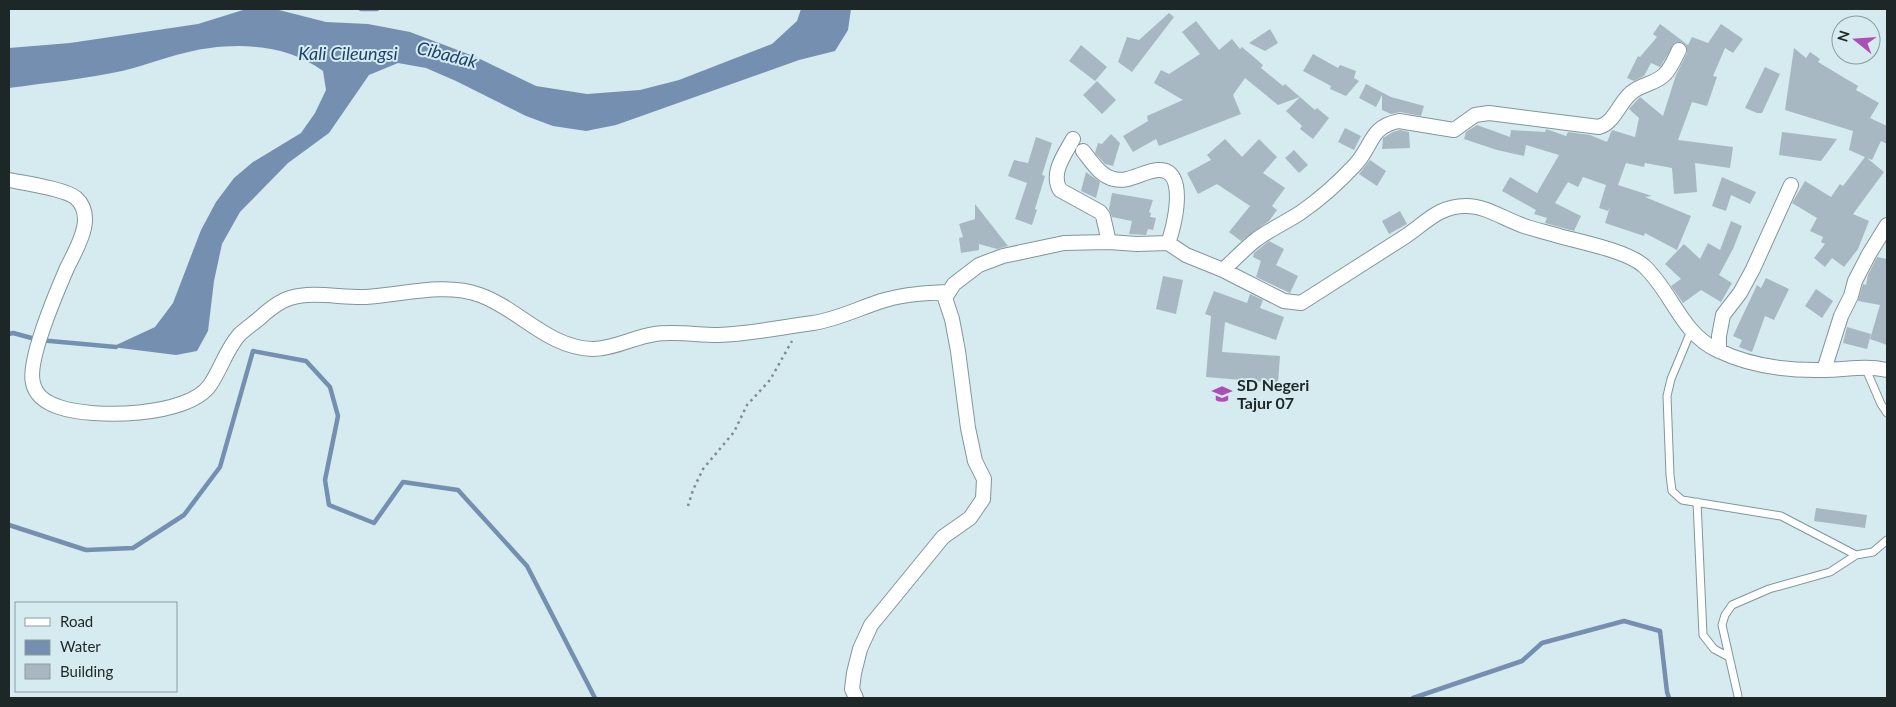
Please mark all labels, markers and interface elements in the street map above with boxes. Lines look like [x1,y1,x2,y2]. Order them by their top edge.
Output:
north arrow [1831,15,1881,65]
text: N [1833,28,1853,44]
water label: Cibadak [415,36,480,72]
water label: Kali Cileungsi [298,42,398,64]
place label: SD Negeri Tajur 07 [1237,375,1309,412]
school or university icon: SD Negeri Tajur 07 [1211,383,1233,405]
legend [15,602,178,692]
text: Road [60,612,93,630]
text: Water [60,637,101,655]
text: Building [60,662,113,680]

